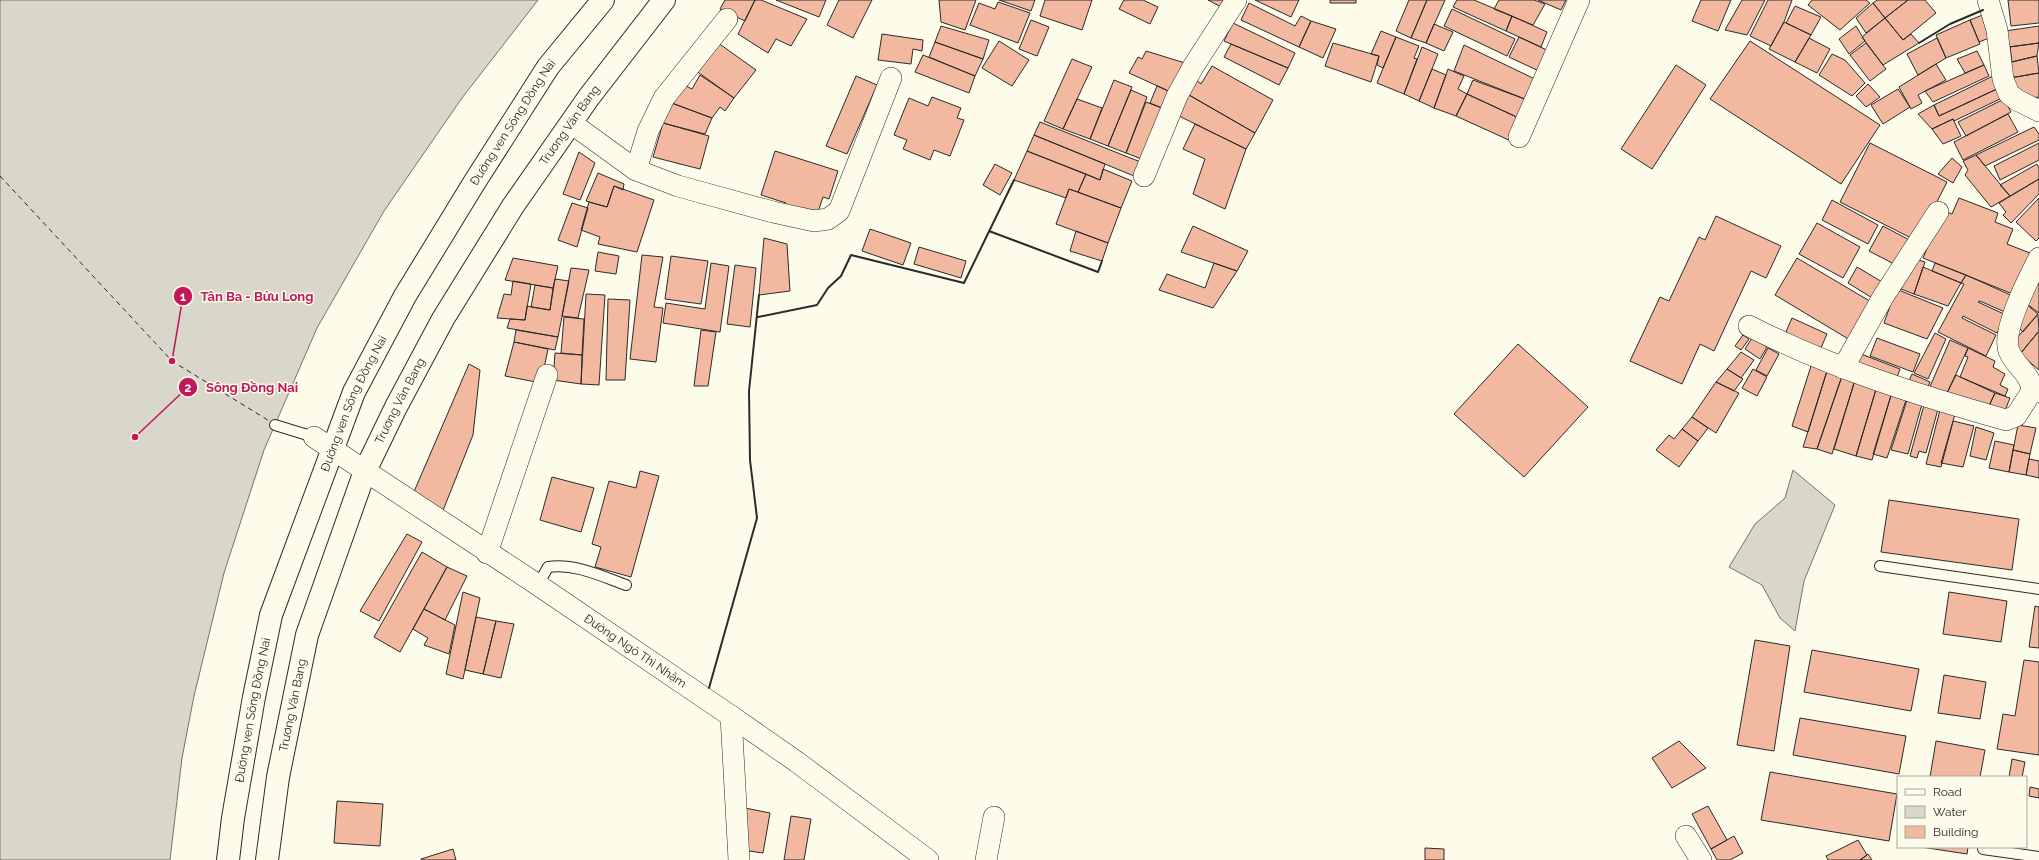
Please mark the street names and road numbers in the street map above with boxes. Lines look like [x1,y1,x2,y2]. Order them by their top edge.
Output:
street label: Đường ven Sông Đồng Nai [467,56,558,188]
street label: Trương Văn Bang [536,82,603,168]
street label: Đường ven Sông Đồng Nai [318,333,390,473]
street label: Trương Văn Bang [372,355,428,446]
street label: Đường Ngô Thì Nhậm [581,611,689,691]
street label: Đường ven Sông Đồng Nai [232,636,273,784]
street label: Trương Văn Bang [276,657,309,753]

